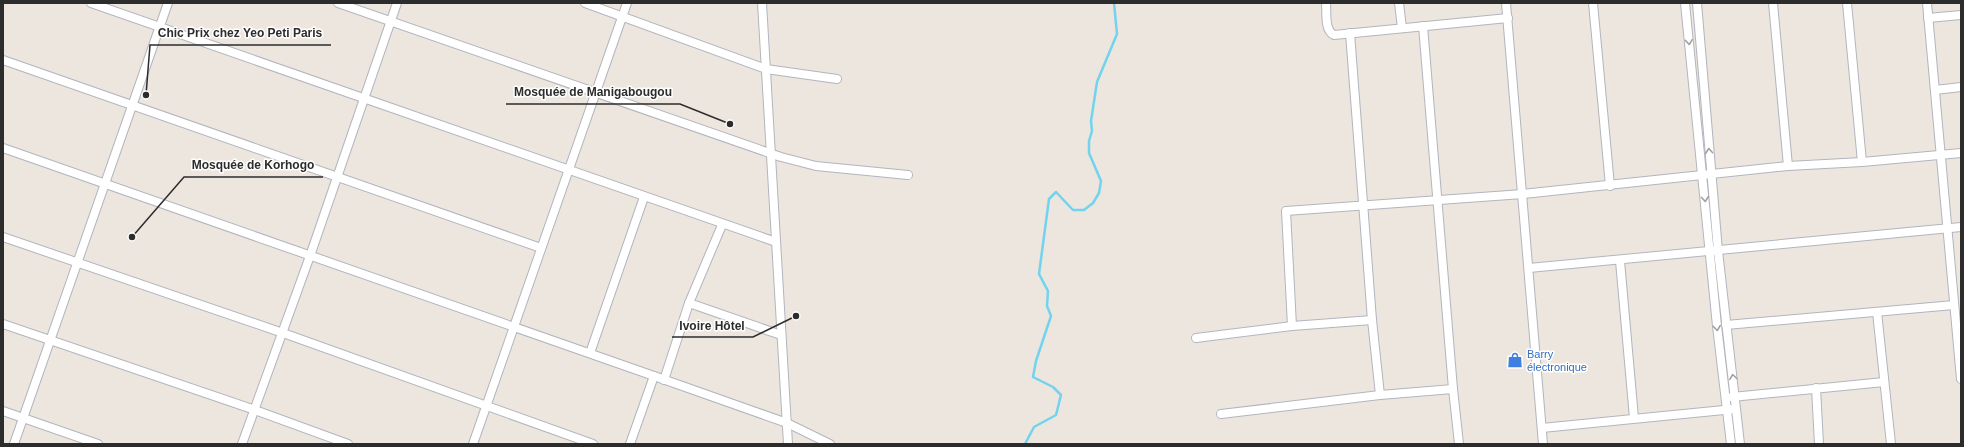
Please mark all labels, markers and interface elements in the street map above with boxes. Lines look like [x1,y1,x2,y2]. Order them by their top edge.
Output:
callout: Chic Prix chez Yeo Peti Paris [150,21,331,45]
text: Chic Prix chez Yeo Peti Paris [158,26,323,40]
one-way arrow [1685,39,1694,45]
callout: Mosquée de Manigabougou [506,80,680,104]
text: Mosquée de Manigabougou [514,85,672,99]
one-way arrow [1705,148,1714,154]
callout: Mosquée de Korhogo [184,153,323,177]
text: Mosquée de Korhogo [192,158,314,172]
one-way arrow [1700,196,1709,202]
callout: Ivoire Hôtel [672,313,753,337]
text: Ivoire Hôtel [679,319,745,333]
one-way arrow [1712,325,1721,331]
place label: Barry électronique [1527,348,1587,373]
shop icon: Barry électronique [1506,351,1524,369]
one-way arrow [1729,374,1738,380]

